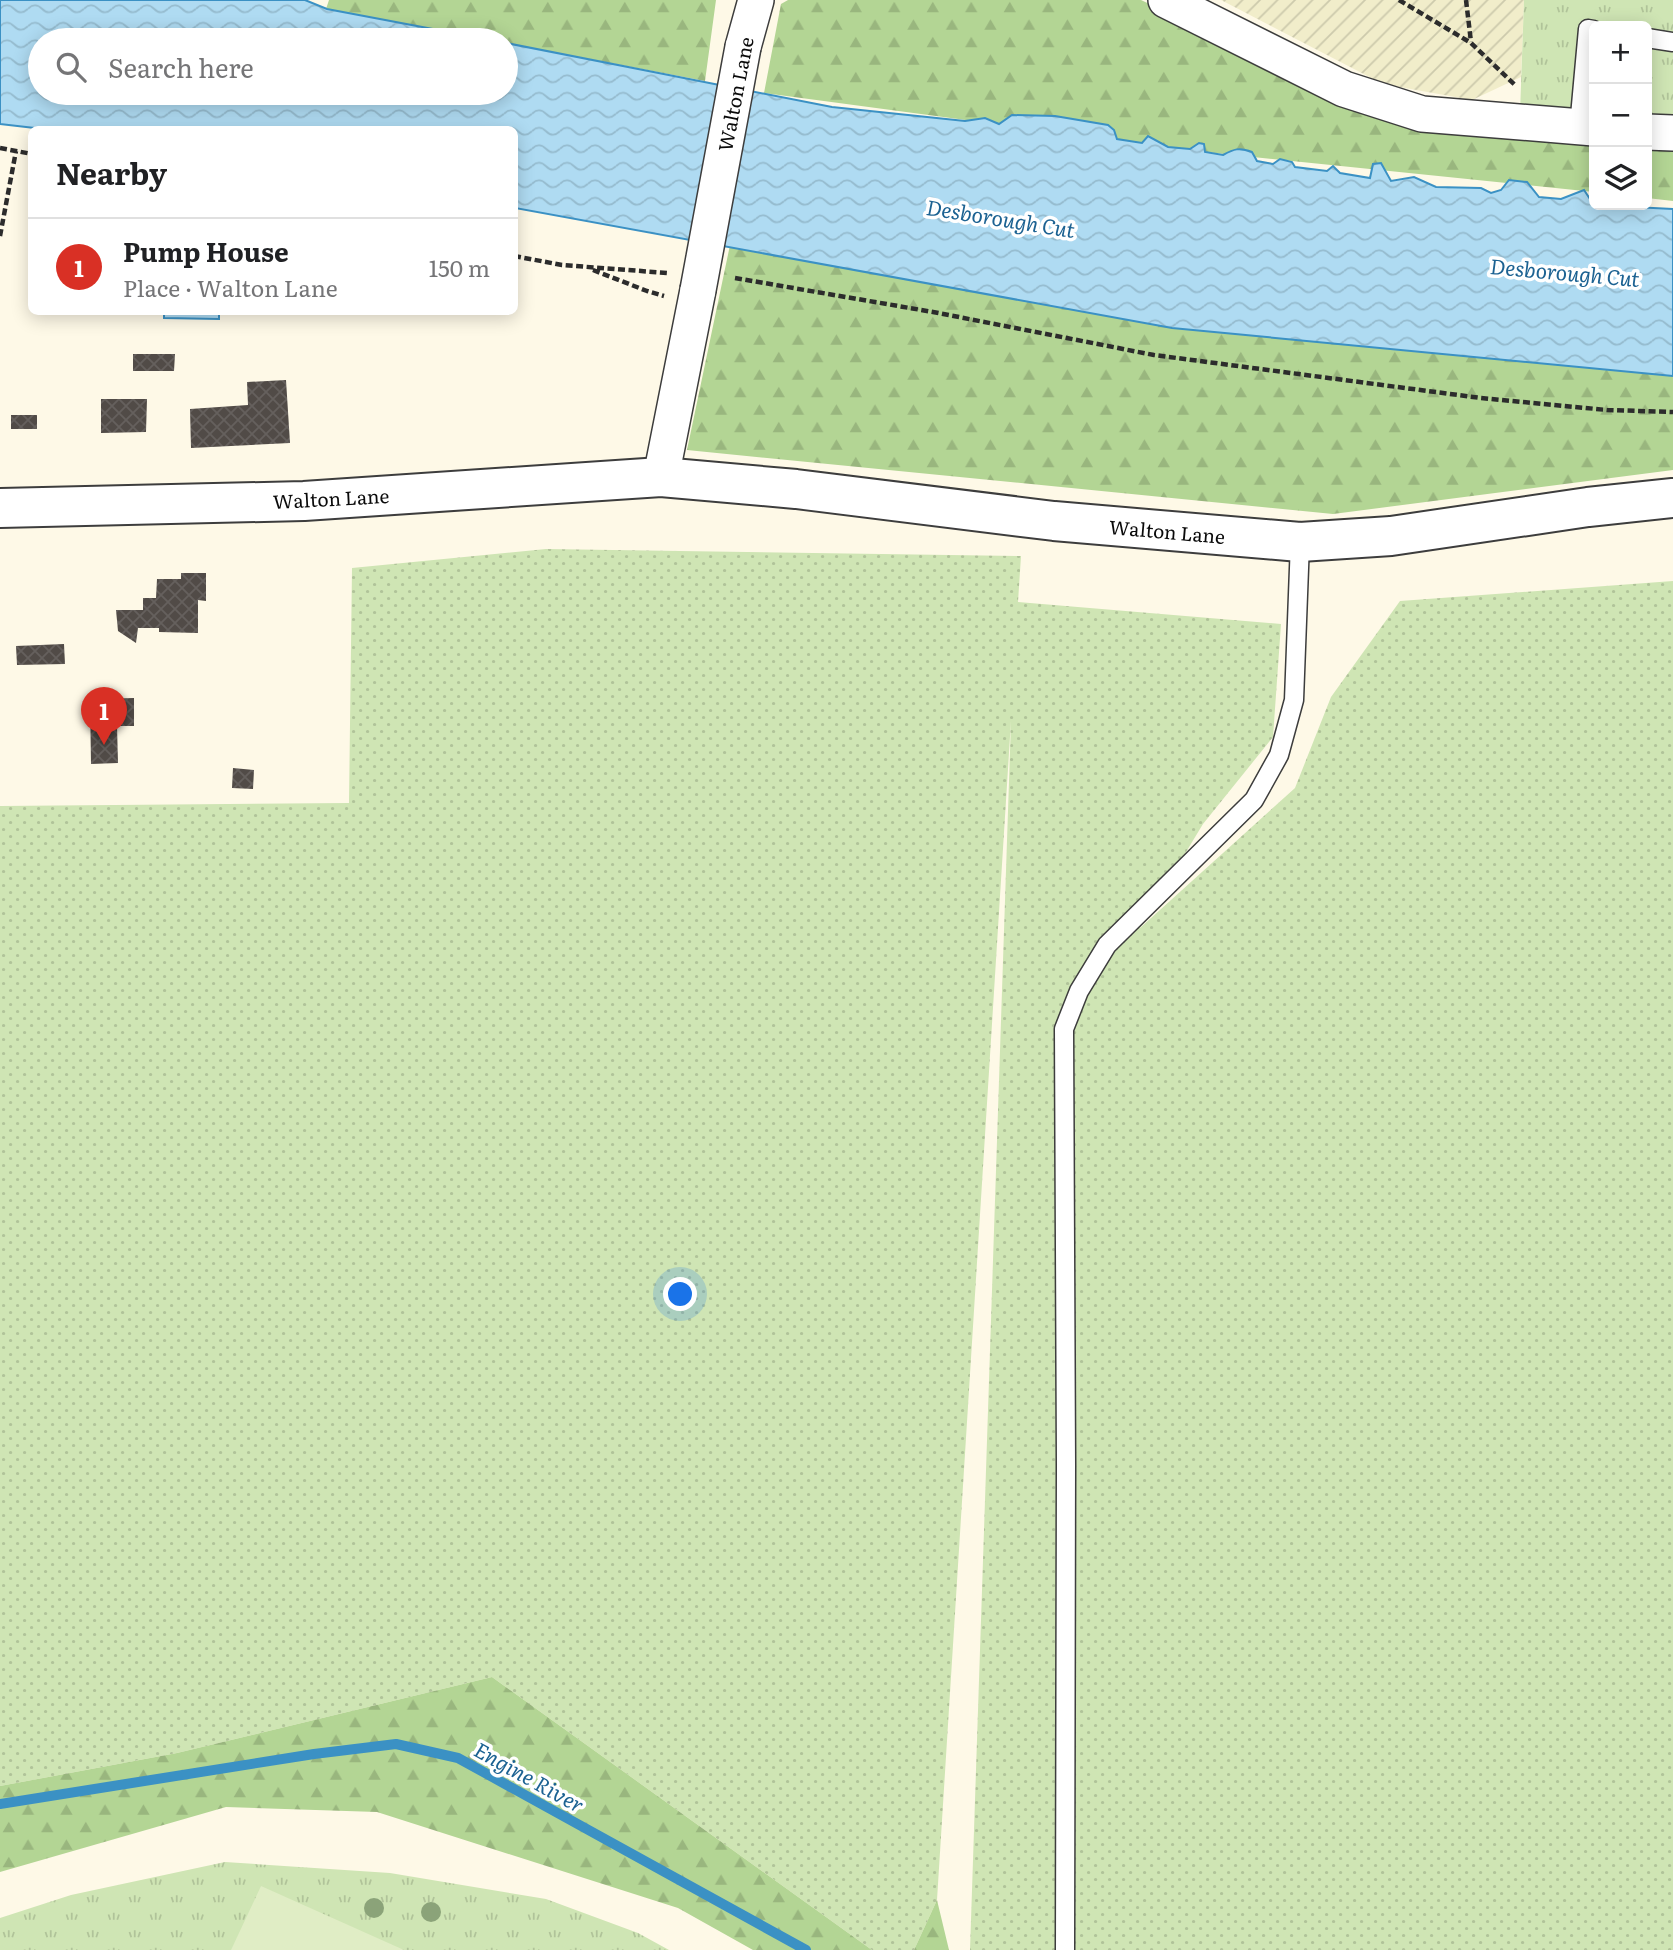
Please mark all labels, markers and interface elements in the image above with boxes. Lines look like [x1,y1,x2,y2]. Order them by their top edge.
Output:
map controls [1589,21,1652,210]
button: + [1589,21,1652,84]
search box [28,28,518,105]
street label: Walton Lane [710,34,760,154]
text: Search here [108,47,254,86]
icon: search [52,48,90,86]
button: − [1589,84,1652,147]
button: layers [1589,147,1652,210]
text: Nearby [56,150,167,194]
water label: Desborough Cut [924,190,1078,244]
text: Pump House [123,231,289,270]
water label: Desborough Cut [1489,249,1642,293]
text: 1 [74,250,84,284]
text: 150 m [429,250,490,284]
text: Place · Walton Lane [123,270,338,304]
street label: Walton Lane [272,481,390,515]
street label: Walton Lane [1108,512,1226,550]
pin: 1 [81,687,127,745]
your location [663,1277,697,1311]
water label: Engine River [469,1733,591,1819]

